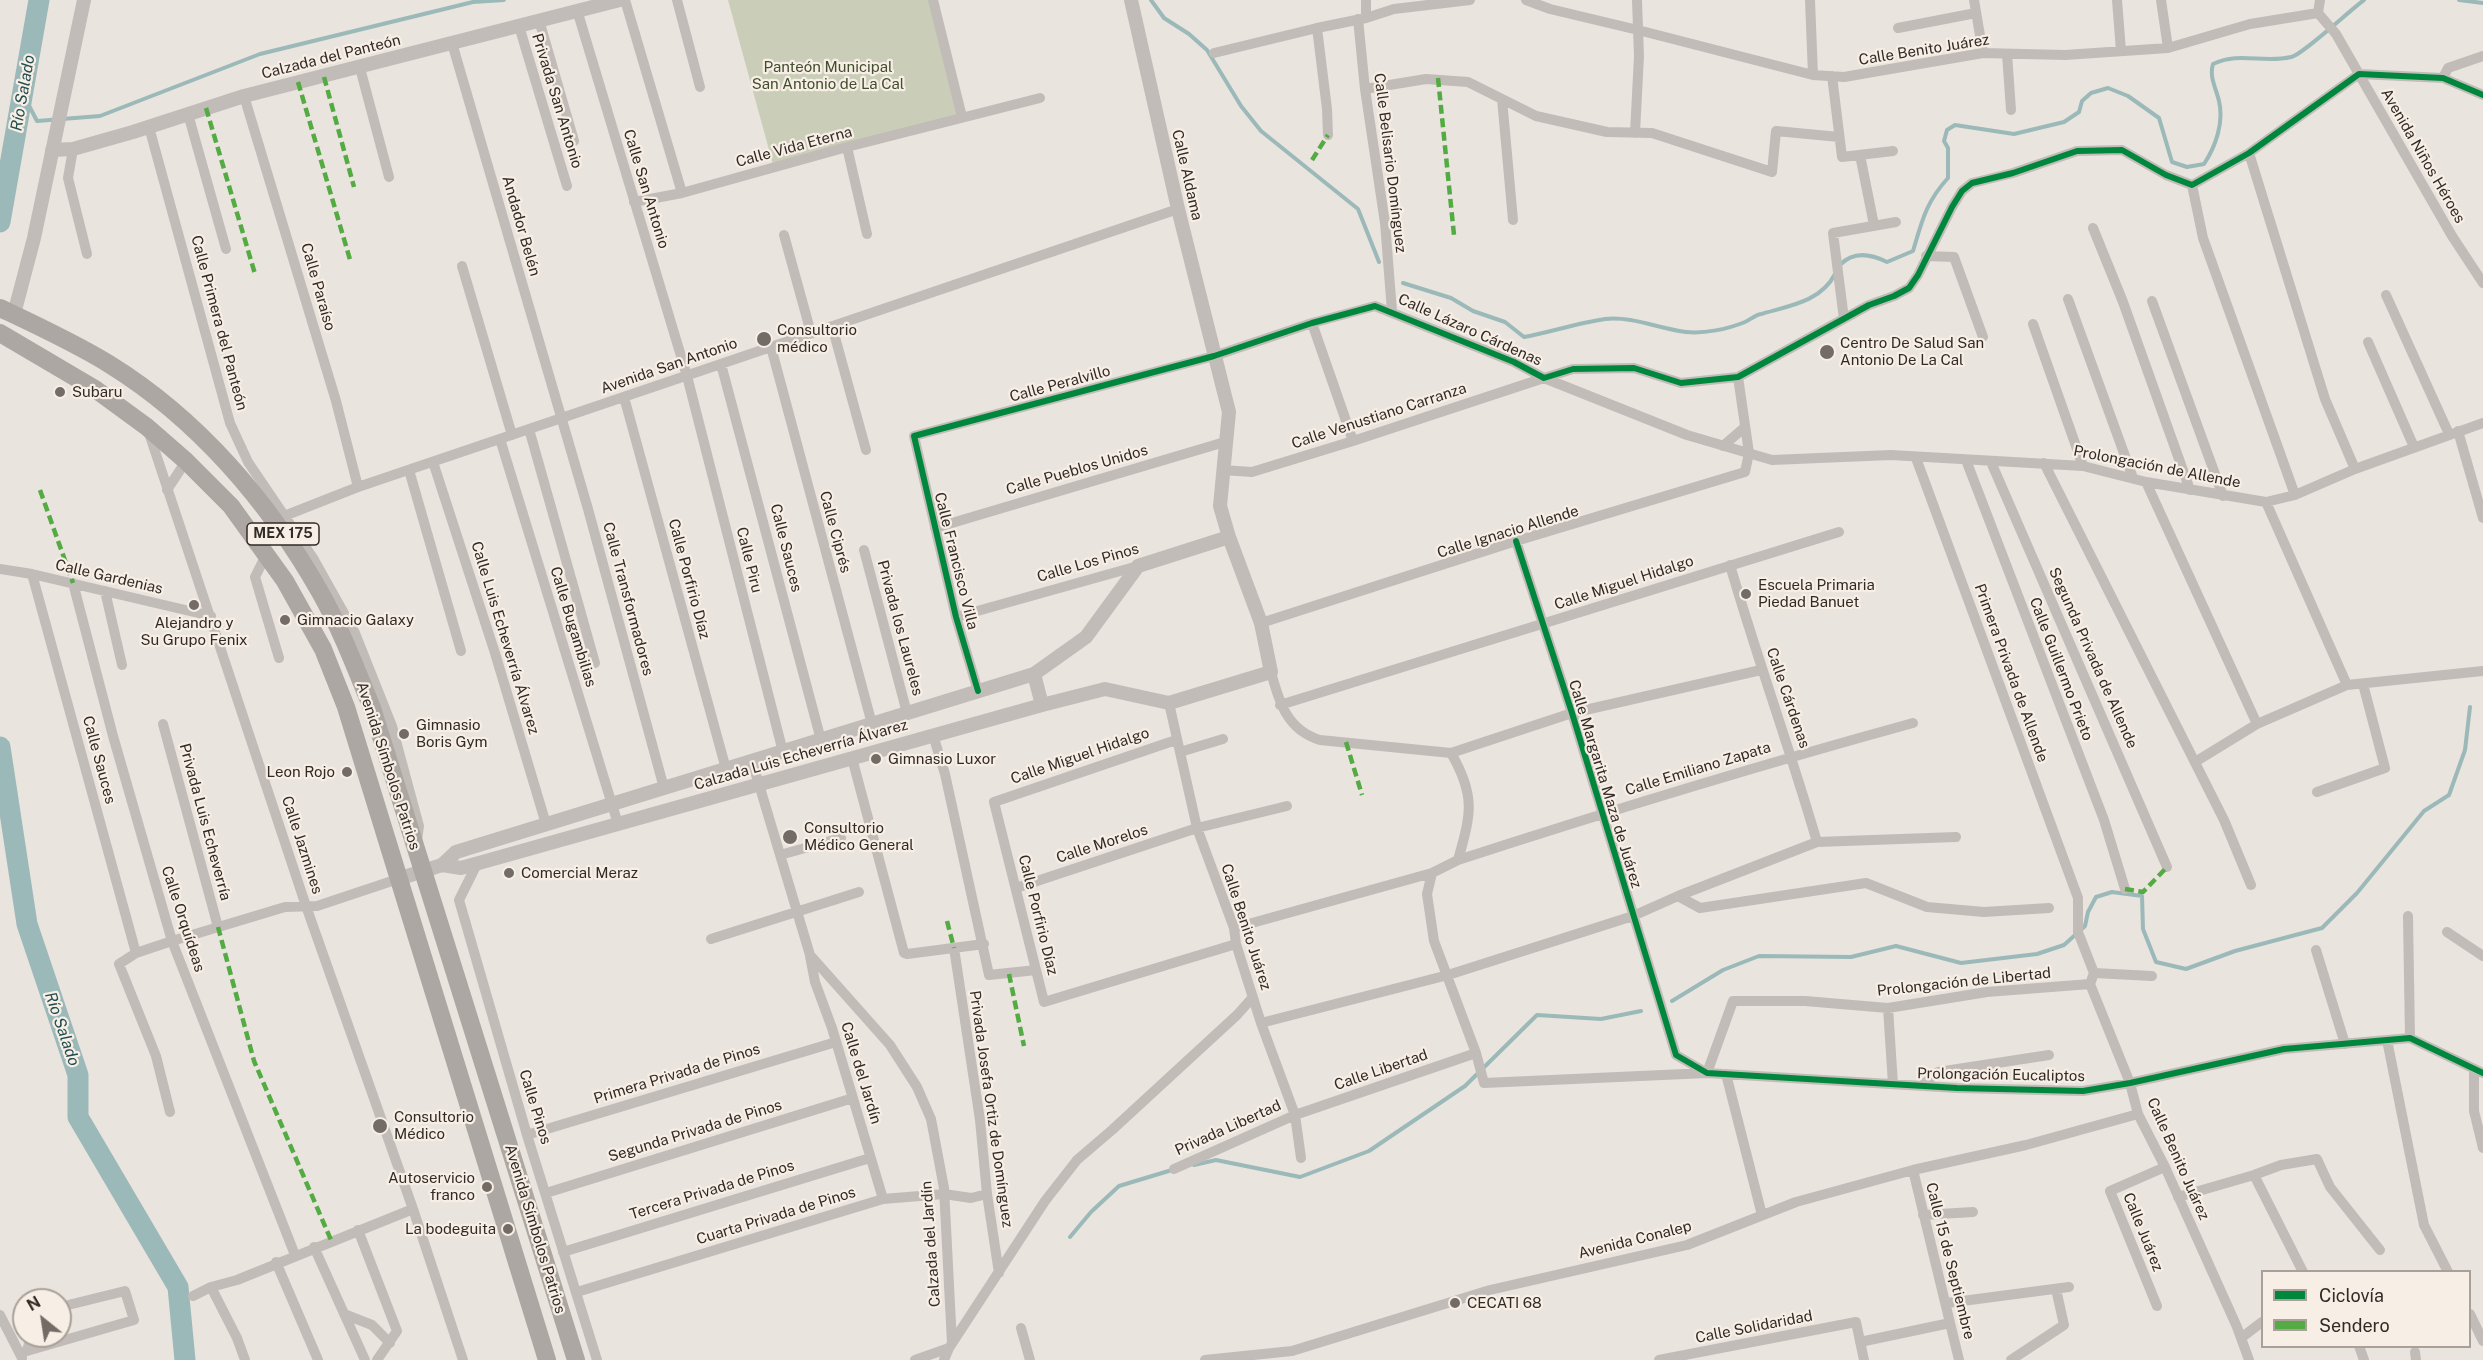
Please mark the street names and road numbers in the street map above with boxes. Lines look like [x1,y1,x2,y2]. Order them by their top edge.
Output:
street label: Calzada del Panteón [260,31,402,83]
street label: Privada San Antonio [528,31,586,171]
street label: Calle Benito Juárez [1857,31,1991,69]
street label: Calle Belisario Domínguez [1370,72,1410,254]
street label: Avenida Niños Héroes [2377,85,2469,227]
street label: Calle Vida Eterna [734,123,854,171]
street label: Calle San Antonio [619,127,673,251]
street label: Calle Aldama [1168,128,1206,222]
street label: Andador Belén [498,174,544,278]
street label: Calle Primera del Panteón [187,234,251,412]
street label: Calle Paraíso [297,241,339,333]
street label: Calle Lázaro Cárdenas [1395,290,1545,370]
street label: Avenida San Antonio [598,334,740,398]
street label: Calle Peralvillo [1008,362,1112,406]
street label: Calle Venustiano Carranza [1289,379,1469,453]
street label: Calle Pueblos Unidos [1004,441,1150,499]
street label: Prolongación de Allende [2072,442,2242,492]
street label: Calle Ciprés [815,489,855,575]
street label: Calle Francisco Villa [930,490,982,632]
street label: Calle Sauces [766,502,806,594]
street label: Calle Ignacio Allende [1435,502,1581,562]
street label: Calle Porfirio Díaz [664,517,714,641]
street label: Calle Transformadores [599,520,657,678]
road number: MEX 175 [247,523,319,545]
street label: Calle Piru [732,525,766,595]
street label: Calle Luis Echeverría Álvarez [467,539,543,737]
street label: Calle Los Pinos [1035,540,1141,586]
street label: Calle Miguel Hidalgo [1552,552,1696,614]
street label: Calle Gardenias [53,556,165,598]
street label: Privada los Laureles [873,558,927,698]
street label: Calle Bugambilias [546,565,600,689]
street label: Segunda Privada de Allende [2045,565,2141,751]
street label: Primera Privada de Allende [1970,581,2052,765]
street label: Calle Guillermo Prieto [2025,595,2097,743]
street label: Calle Cárdenas [1762,645,1814,751]
street label: Calle Margarita Maza de Juárez [1565,678,1645,890]
street label: Avenida Símbolos Patrios [352,680,424,852]
street label: Calle Sauces [79,714,119,806]
street label: Calzada Luis Echeverría Álvarez [692,716,910,794]
street label: Calle Miguel Hidalgo [1008,724,1152,788]
street label: Calle Emiliano Zapata [1623,738,1773,800]
street label: Privada Luis Echeverría [175,741,235,903]
street label: Calle Jazmines [278,794,326,896]
street label: Calle Morelos [1054,821,1150,867]
street label: Calle Porfirio Díaz [1014,853,1062,977]
street label: Calle Benito Juárez [1217,861,1275,993]
street label: Calle Orquídeas [157,864,209,974]
street label: Prolongación de Libertad [1876,964,2052,1000]
street label: Privada Josefa Ortiz de Domínguez [965,989,1017,1229]
street label: Calle del Jardín [837,1020,885,1126]
street label: Primera Privada de Pinos [592,1040,762,1108]
street label: Calle Libertad [1332,1046,1430,1094]
street label: Prolongación Eucaliptos [1917,1065,2085,1085]
street label: Calle Pinos [515,1067,555,1147]
street label: Calle Benito Juárez [2143,1095,2213,1223]
street label: Segunda Privada de Pinos [606,1096,784,1166]
street label: Privada Libertad [1172,1097,1284,1159]
street label: Avenida Símbolos Patrios [501,1142,569,1316]
street label: Tercera Privada de Pinos [628,1156,796,1224]
street label: Calzada del Jardín [918,1180,944,1308]
street label: Calle 15 de Septiembre [1922,1181,1978,1341]
street label: Cuarta Privada de Pinos [694,1183,858,1249]
street label: Calle Juárez [2119,1190,2167,1274]
street label: Avenida Conalep [1576,1217,1694,1263]
street label: Calle Solidaridad [1694,1307,1814,1347]

